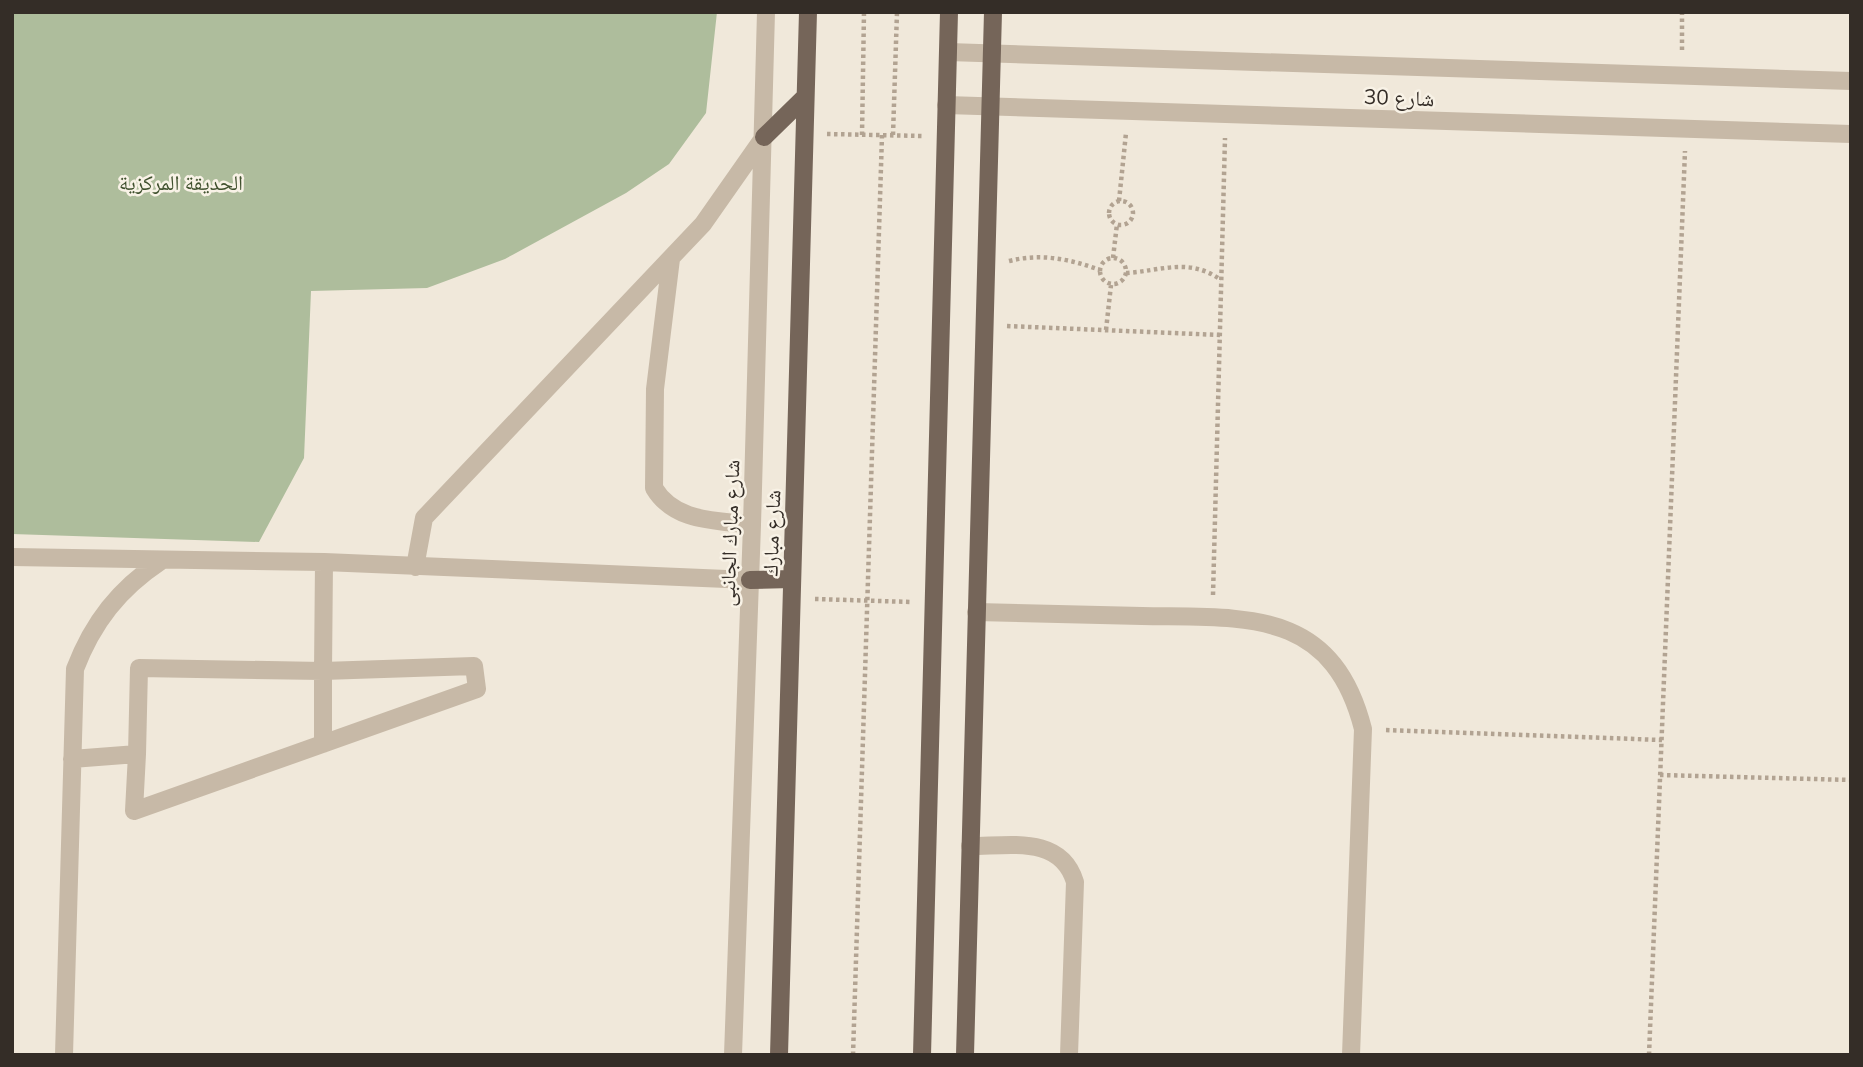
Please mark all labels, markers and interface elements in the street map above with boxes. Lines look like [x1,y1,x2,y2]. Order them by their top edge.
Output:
street label: شارع 30 [1363,83,1435,112]
park label: الحديقة المركزية [119,169,243,195]
street label: شارع مبارك الجانبى [713,459,746,607]
street label: شارع مبارك [757,489,786,577]

